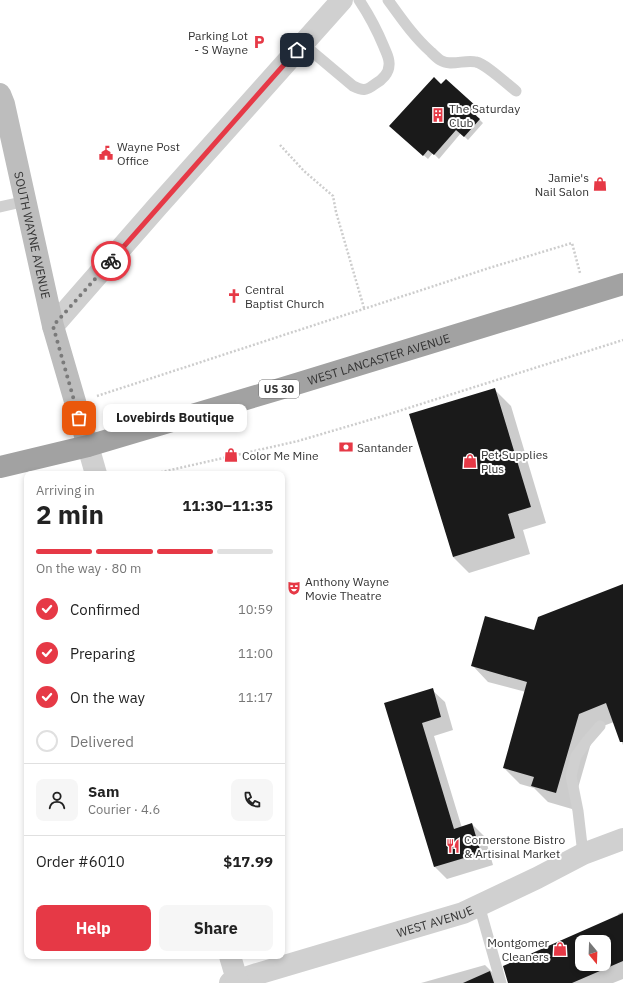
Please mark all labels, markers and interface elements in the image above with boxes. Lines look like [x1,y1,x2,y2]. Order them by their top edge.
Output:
place label: Parking Lot - S Wayne [188,28,248,57]
pin [280,33,314,67]
parking icon: Parking Lot - S Wayne [251,34,267,50]
icon: home [286,39,308,61]
place label: The Saturday Club [449,101,520,130]
building icon: The Saturday Club [430,107,446,123]
place label: Wayne Post Office [117,139,180,168]
public building icon: Wayne Post Office [98,145,114,161]
street label: SOUTH WAYNE AVENUE [12,170,54,300]
place label: Jamie's Nail Salon [535,170,589,199]
shop icon: Jamie's Nail Salon [592,176,608,192]
courier [91,241,131,281]
icon: bike [100,250,122,272]
place label: Central Baptist Church [245,282,324,311]
church icon: Central Baptist Church [226,288,242,304]
street label: WEST LANCASTER AVENUE [306,330,452,388]
road number: US 30 [259,380,299,398]
pin [62,401,96,435]
callout: Lovebirds Boutique [103,404,247,432]
icon: bag [68,407,90,429]
text: Lovebirds Boutique [116,409,234,426]
bank icon: Santander [338,439,354,455]
place label: Santander [357,440,413,455]
shop icon: Color Me Mine [223,447,239,463]
place label: Pet Supplies Plus [481,447,548,476]
place label: Color Me Mine [242,448,319,463]
shop icon: Pet Supplies Plus [462,453,478,469]
text: Arriving in [36,482,95,499]
text: 11:30–11:35 [182,496,273,515]
text: 2 min [36,497,104,531]
text: On the way · 80 m [36,560,141,577]
place label: Anthony Wayne Movie Theatre [305,574,390,603]
theatre icon: Anthony Wayne Movie Theatre [286,580,302,596]
icon: check [36,598,58,620]
text: Confirmed [70,600,140,619]
text: 10:59 [238,601,273,618]
icon: check [36,642,58,664]
text: Preparing [70,644,135,663]
text: 11:00 [238,645,273,662]
icon: check [36,686,58,708]
text: On the way [70,688,145,707]
text: 11:17 [238,689,273,706]
text: Delivered [70,732,134,751]
button: person [36,779,78,821]
button: phone [231,779,273,821]
text: Sam [88,782,119,801]
text: Courier · 4.6 [88,801,160,818]
place label: Cornerstone Bistro & Artisinal Market [464,832,565,861]
restaurant icon: Cornerstone Bistro & Artisinal Market [445,838,461,854]
text: Order #6010 [36,852,125,871]
text: $17.99 [223,852,273,871]
street label: WEST AVENUE [395,902,476,940]
button: Help [36,905,151,951]
button: Share [159,905,273,951]
place label: Montgomer Cleaners [487,935,550,964]
north arrow [575,935,611,971]
map controls [575,935,611,971]
shop icon: Montgomer Cleaners [552,941,568,957]

